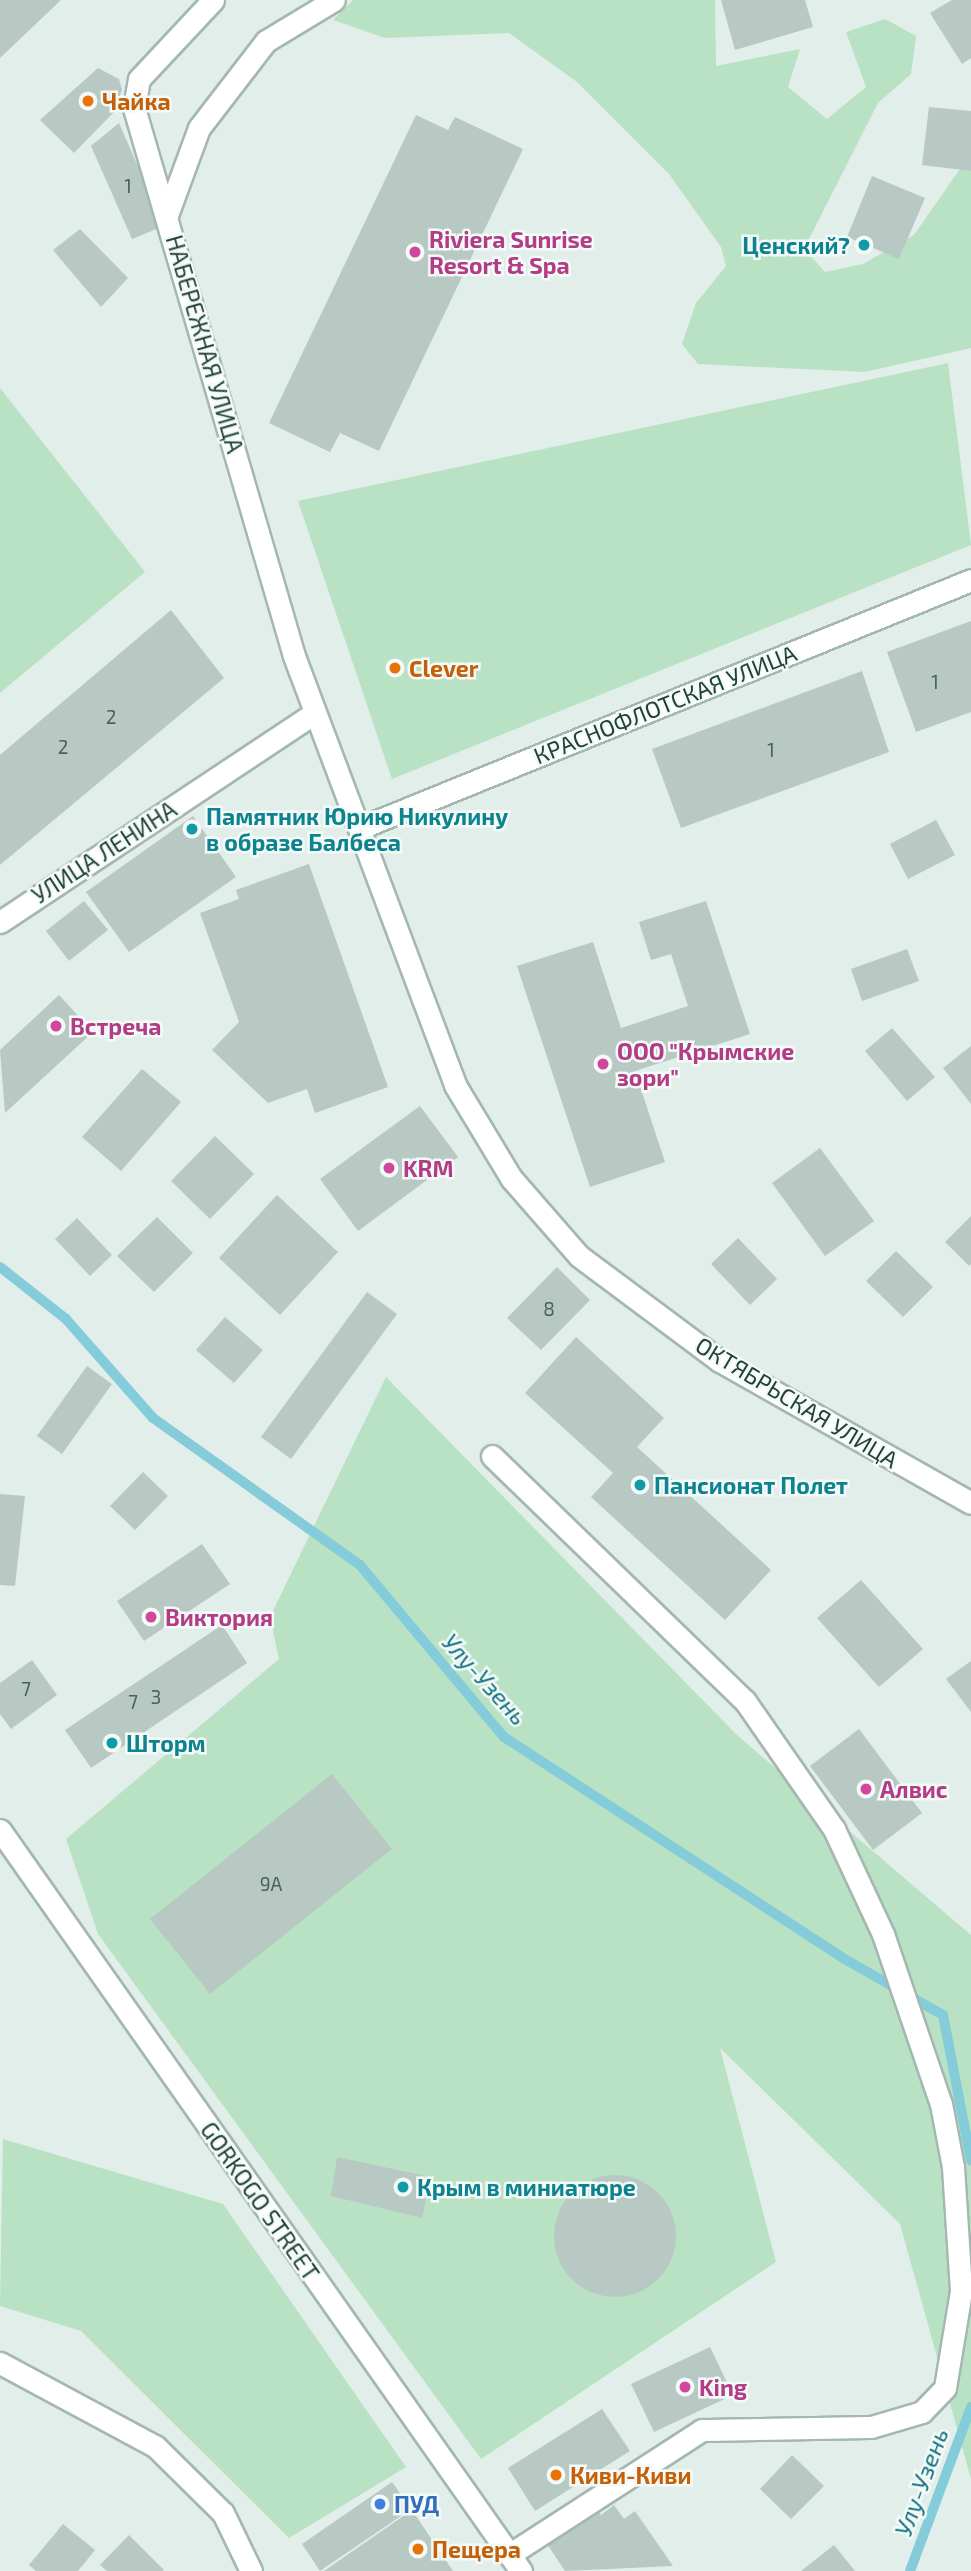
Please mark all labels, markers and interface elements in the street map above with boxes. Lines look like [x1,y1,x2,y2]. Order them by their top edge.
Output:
place label: Чайка [102,87,171,115]
marker: Чайка [80,93,96,109]
house number: 1 [124,175,132,197]
place label: Riviera Sunrise Resort & Spa [429,225,593,279]
place label: Ценский? [742,231,850,259]
street label: НАБЕРЕЖНАЯ УЛИЦА [161,232,249,456]
marker: Ценский? [856,237,872,253]
marker: Riviera Sunrise Resort & Spa [407,244,423,260]
street label: КРАСНОФЛОТСКАЯ УЛИЦА [530,639,800,769]
place label: Clever [409,654,479,682]
marker: Clever [387,660,403,676]
house number: 1 [931,671,939,693]
house number: 2 [106,706,116,728]
house number: 2 [58,736,68,758]
house number: 1 [767,739,775,761]
street label: УЛИЦА ЛЕНИНА [26,795,182,909]
place label: Памятник Юрию Никулину в образе Балбеса [206,802,508,856]
marker: Памятник Юрию Никулину в образе Балбеса [184,821,200,837]
place label: Встреча [70,1012,161,1040]
marker: Встреча [48,1018,64,1034]
place label: ООО "Крымские зори" [617,1037,795,1091]
marker: ООО "Крымские зори" [595,1056,611,1072]
place label: KRM [403,1154,454,1182]
marker: KRM [381,1160,397,1176]
house number: 8 [543,1298,555,1320]
street label: ОКТЯБРЬСКАЯ УЛИЦА [691,1331,903,1473]
place label: Пансионат Полет [654,1471,848,1499]
marker: Пансионат Полет [632,1477,648,1493]
place label: Виктория [165,1603,273,1631]
marker: Виктория [143,1609,159,1625]
water label: Улу-Узень [437,1627,533,1731]
house number: 7 [21,1678,31,1700]
house number: 3 [151,1686,161,1708]
house number: 7 [128,1691,138,1713]
place label: Шторм [126,1729,206,1757]
marker: Шторм [104,1735,120,1751]
place label: Алвис [880,1775,948,1803]
marker: Алвис [858,1781,874,1797]
house number: 9А [260,1873,282,1895]
street label: GORKOGO STREET [195,2116,325,2286]
place label: Крым в миниатюре [417,2173,636,2201]
marker: Крым в миниатюре [395,2179,411,2195]
place label: King [699,2373,747,2401]
marker: King [677,2379,693,2395]
water label: Улу-Узень [888,2424,954,2540]
place label: Киви-Киви [570,2461,692,2489]
marker: Киви-Киви [548,2467,564,2483]
place label: ПУД [394,2490,439,2518]
marker: ПУД [372,2496,388,2512]
place label: Пещера [432,2535,521,2563]
marker: Пещера [410,2541,426,2557]

